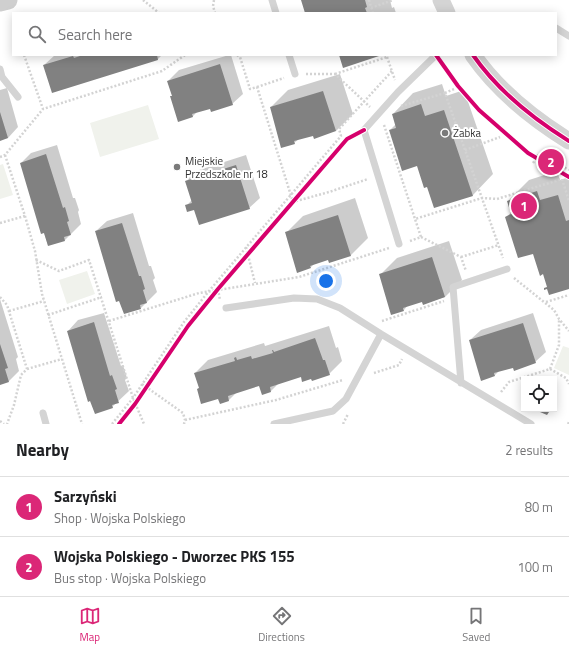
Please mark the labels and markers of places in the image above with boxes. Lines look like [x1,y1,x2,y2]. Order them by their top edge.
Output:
place label: Żabka [453,125,481,141]
marker: Żabka [440,128,450,138]
pin: 2 [538,147,564,177]
place label: Miejskie Przedszkole nr 18 [185,153,268,182]
marker: Miejskie Przedszkole nr 18 [172,162,182,172]
pin: 1 [511,191,537,221]

